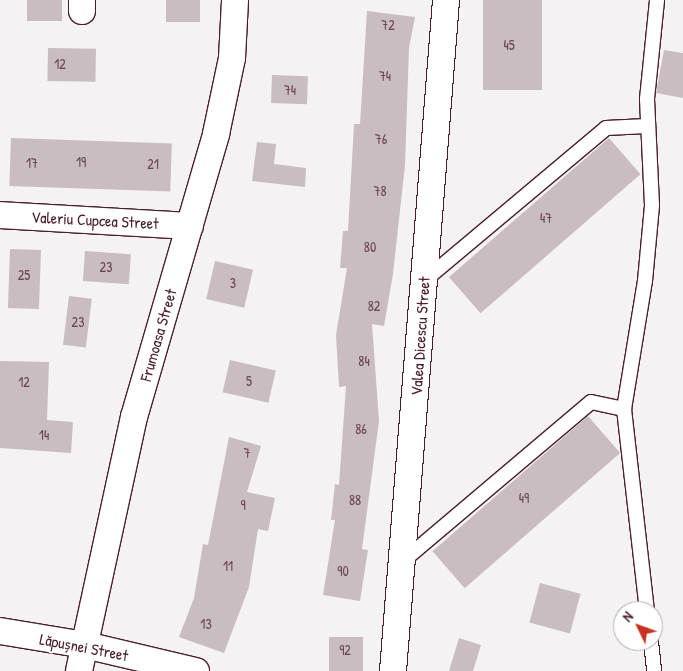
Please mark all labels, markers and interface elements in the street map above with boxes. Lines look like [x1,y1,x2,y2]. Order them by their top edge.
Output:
house number: 72 [381,17,395,33]
house number: 45 [503,37,515,53]
house number: 12 [54,56,66,72]
house number: 74 [379,68,391,84]
house number: 74 [284,82,296,98]
house number: 76 [375,131,387,147]
house number: 19 [76,154,86,170]
house number: 17 [26,155,38,171]
house number: 21 [147,156,159,172]
house number: 78 [374,183,386,199]
street label: Valeriu Cupcea Street [31,207,159,233]
house number: 47 [540,210,552,226]
house number: 80 [364,239,376,255]
house number: 23 [100,259,112,275]
house number: 25 [18,267,30,283]
house number: 3 [230,275,236,291]
street label: Valea Dicescu Street [406,276,434,396]
street label: Frumoasa Street [136,286,180,384]
house number: 82 [368,298,380,314]
house number: 23 [72,314,84,330]
house number: 84 [358,353,370,369]
house number: 5 [246,373,252,389]
house number: 12 [18,374,30,390]
house number: 86 [355,421,367,437]
house number: 14 [39,427,49,443]
house number: 7 [244,445,250,461]
house number: 49 [519,490,529,506]
house number: 88 [349,492,361,508]
house number: 9 [240,497,246,513]
house number: 11 [223,558,233,574]
house number: 90 [337,563,349,579]
north arrow [613,601,663,651]
text: N [618,607,637,625]
house number: 13 [200,616,212,632]
street label: Lăpușnei Street [38,629,130,665]
house number: 92 [339,642,351,658]

